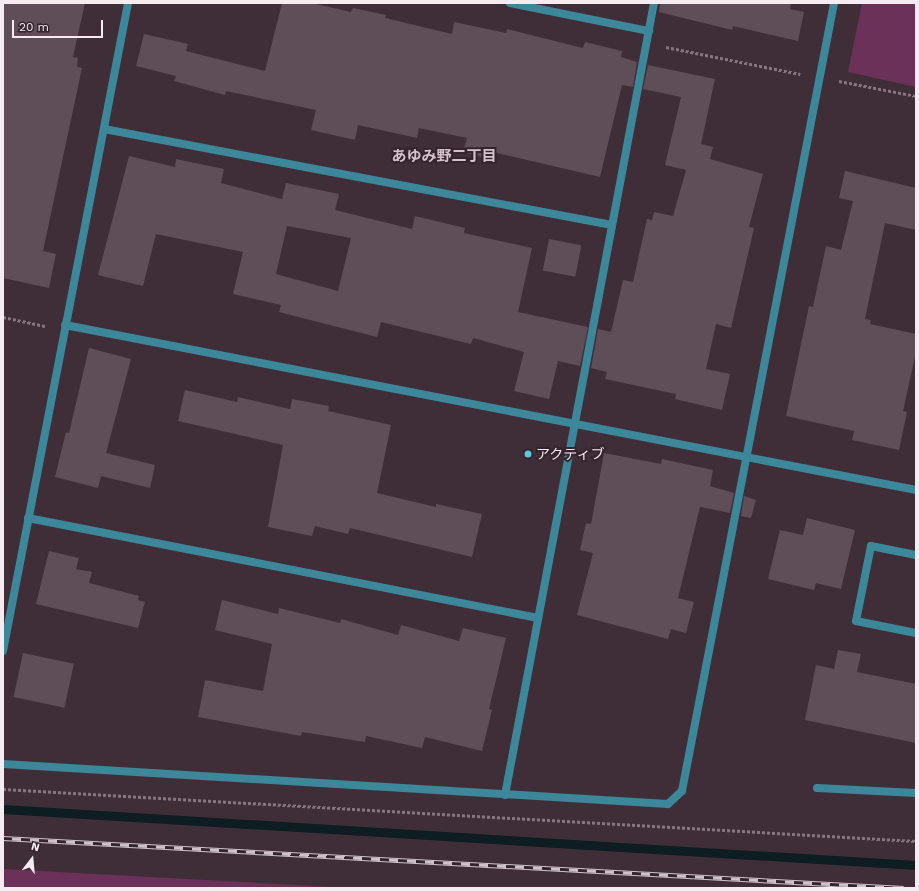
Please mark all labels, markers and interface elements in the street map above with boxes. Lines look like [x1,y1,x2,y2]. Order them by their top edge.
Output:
scale bar [14,12,105,38]
text: 20 m [19,20,49,34]
district label: あゆみ野二丁目 [392,148,496,166]
place label: アクティブ [536,446,606,462]
marker: アクティブ [523,449,533,459]
north arrow [12,839,52,879]
text: N [30,840,41,854]

